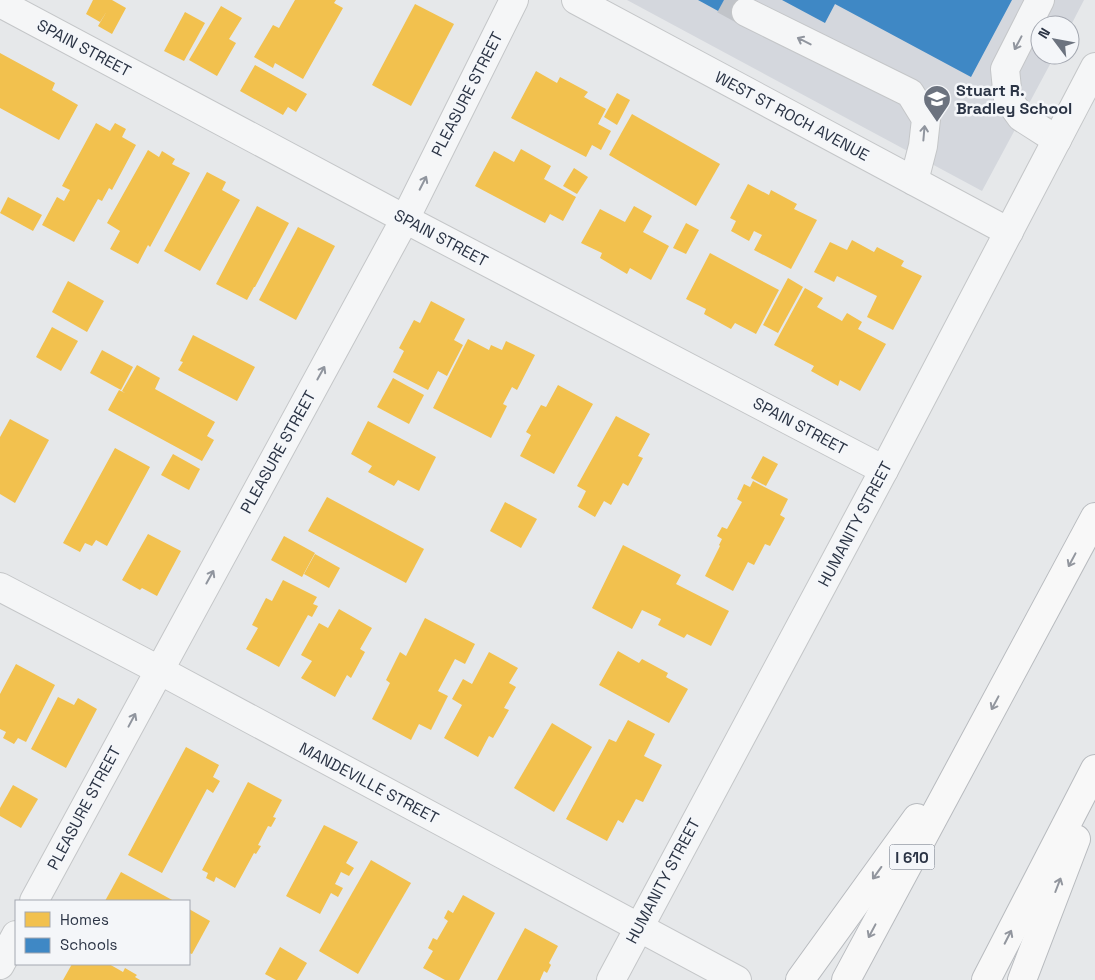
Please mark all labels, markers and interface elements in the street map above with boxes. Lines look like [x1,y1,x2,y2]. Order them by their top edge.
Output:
street label: SPAIN STREET [33,14,135,82]
north arrow [1030,15,1080,65]
text: N [1034,24,1054,42]
street label: PLEASURE STREET [426,28,508,160]
one-way arrow [797,36,812,45]
one-way arrow [1013,36,1023,51]
street label: WEST ST ROCH AVENUE [711,66,873,166]
place label: Stuart R. Bradley School [956,80,1072,119]
school or university icon: Stuart R. Bradley School [922,84,952,123]
one-way arrow [920,125,929,141]
one-way arrow [419,176,428,191]
street label: SPAIN STREET [390,204,492,272]
one-way arrow [316,365,326,380]
street label: PLEASURE STREET [236,387,320,517]
street label: SPAIN STREET [749,392,851,460]
street label: HUMANITY STREET [813,458,897,590]
one-way arrow [1067,553,1077,568]
one-way arrow [205,570,215,584]
one-way arrow [990,696,1000,711]
one-way arrow [127,712,137,727]
street label: MANDEVILLE STREET [296,737,442,829]
street label: PLEASURE STREET [42,742,126,874]
street label: HUMANITY STREET [621,815,705,947]
road number: I 610 [890,844,934,870]
one-way arrow [872,866,883,879]
one-way arrow [1054,878,1063,894]
legend [15,900,190,965]
text: Homes [60,910,109,929]
one-way arrow [867,924,877,939]
one-way arrow [1003,929,1013,944]
text: Schools [60,935,118,954]

